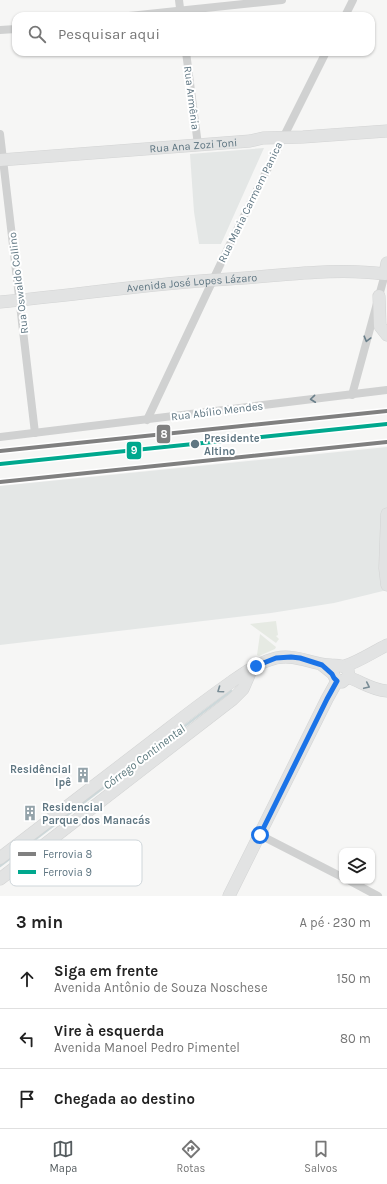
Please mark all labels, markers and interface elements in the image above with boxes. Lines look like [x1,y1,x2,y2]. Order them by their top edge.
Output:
search box [12,12,375,56]
icon: search [26,23,48,45]
text: Pesquisar aqui [58,25,160,43]
street label: Rua Armênia [181,65,202,131]
street label: Rua Ana Zozi Toni [149,136,238,156]
street label: Rua Maria Carmem Panica [216,140,285,265]
street label: Rua Oswaldo Collino [6,232,31,334]
street label: Avenida José Lopes Lázaro [126,271,258,295]
one-way arrow [363,335,372,342]
one-way arrow [310,395,316,404]
street label: Rua Abílio Mendes [170,399,264,424]
line badge: 8 [156,424,171,444]
text: 8 [160,428,168,441]
place label: Presidente Altino [204,432,260,458]
marker: Presidente Altino [189,438,201,450]
line badge: 9 [126,441,142,460]
text: 9 [131,444,138,457]
route end [247,657,265,675]
one-way arrow [363,681,370,689]
one-way arrow [217,685,224,693]
water label: Córrego Continental [100,722,188,792]
place label: Residêncial Ipê [10,763,71,789]
building icon: Residêncial Ipê [74,766,92,784]
place label: Residencial Parque dos Manacás [42,801,151,827]
building icon: Residencial Parque dos Manacás [21,804,39,822]
route start [251,826,269,844]
legend [10,840,142,886]
text: Ferrovia 8 [43,848,93,861]
map controls [339,848,375,884]
button: layers [339,848,375,884]
text: Ferrovia 9 [43,866,92,879]
text: 3 min [16,912,63,932]
text: A pé · 230 m [299,915,371,930]
text: Siga em frente [54,962,158,980]
icon: ahead [16,968,38,990]
text: 150 m [336,971,371,986]
text: Avenida Antônio de Souza Noschese [54,980,268,995]
text: Vire à esquerda [54,1022,164,1040]
icon: left [16,1028,38,1050]
text: 80 m [340,1031,371,1046]
text: Avenida Manoel Pedro Pimentel [54,1040,240,1055]
icon: arrive [16,1088,38,1110]
text: Chegada ao destino [54,1090,195,1108]
tab: Mapa [50,1138,77,1175]
tab: Rotas [177,1138,205,1175]
tab: Salvos [304,1138,337,1175]

